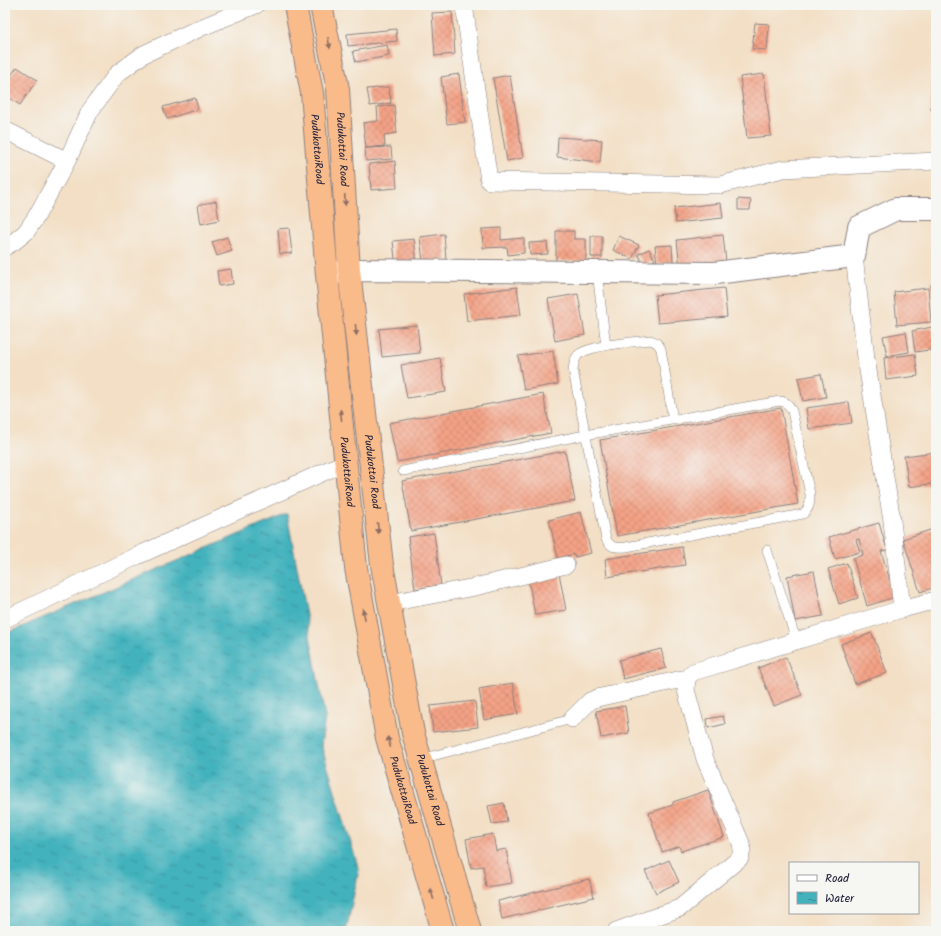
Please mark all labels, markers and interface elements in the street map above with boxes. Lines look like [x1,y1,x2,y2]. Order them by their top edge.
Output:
one-way arrow [326,37,332,49]
street label: Pudukottai Road [330,111,353,188]
street label: PudukottaiRoad [305,113,329,186]
one-way arrow [342,194,348,207]
one-way arrow [353,324,359,336]
one-way arrow [338,409,344,421]
street label: Pudukottai Road [358,433,385,511]
street label: PudukottaiRoad [334,436,359,508]
one-way arrow [375,522,381,534]
one-way arrow [361,608,367,620]
one-way arrow [385,735,391,748]
street label: Pudukottai Road [410,751,449,829]
street label: PudukottaiRoad [384,754,421,827]
legend [789,862,919,914]
text: Road [825,869,850,888]
one-way arrow [429,887,435,899]
text: Water [825,889,855,908]

